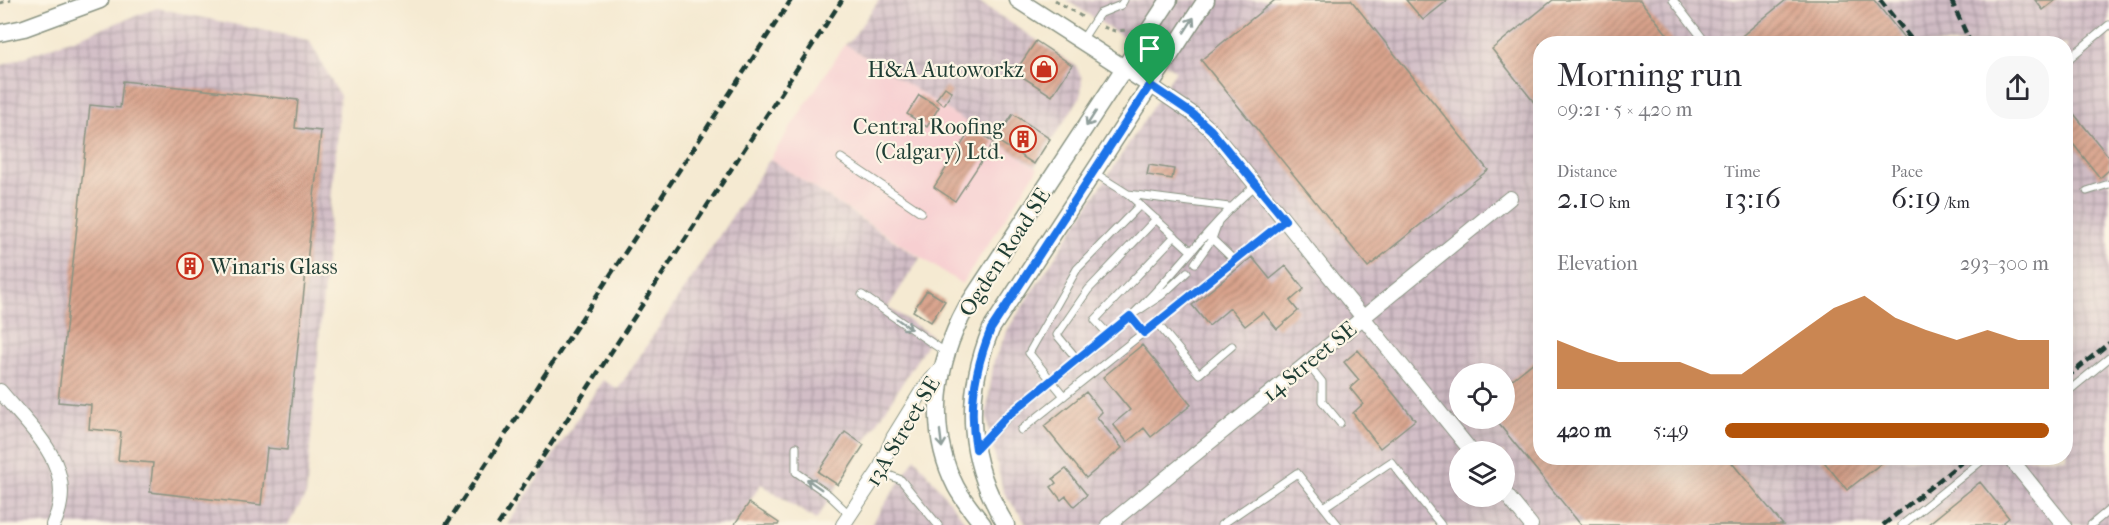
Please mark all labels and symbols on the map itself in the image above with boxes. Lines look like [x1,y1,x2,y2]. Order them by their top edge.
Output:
one-way arrow [1184,17,1196,34]
pin [1124,23,1175,85]
shop icon: H&A Autoworkz [1029,54,1059,84]
place label: H&A Autoworkz [867,57,1024,83]
one-way arrow [1085,110,1097,126]
place label: Central Roofing (Calgary) Ltd. [853,114,1004,165]
building icon: Central Roofing (Calgary) Ltd. [1008,124,1038,154]
street label: Ogden Road SE [954,183,1056,322]
building icon: Winaris Glass [175,251,205,281]
place label: Winaris Glass [209,254,338,280]
street label: 14 Street SE [1257,316,1362,407]
one-way arrow [895,318,911,330]
street label: 13A Street SE [860,372,946,491]
one-way arrow [935,428,946,448]
one-way arrow [807,478,823,490]

